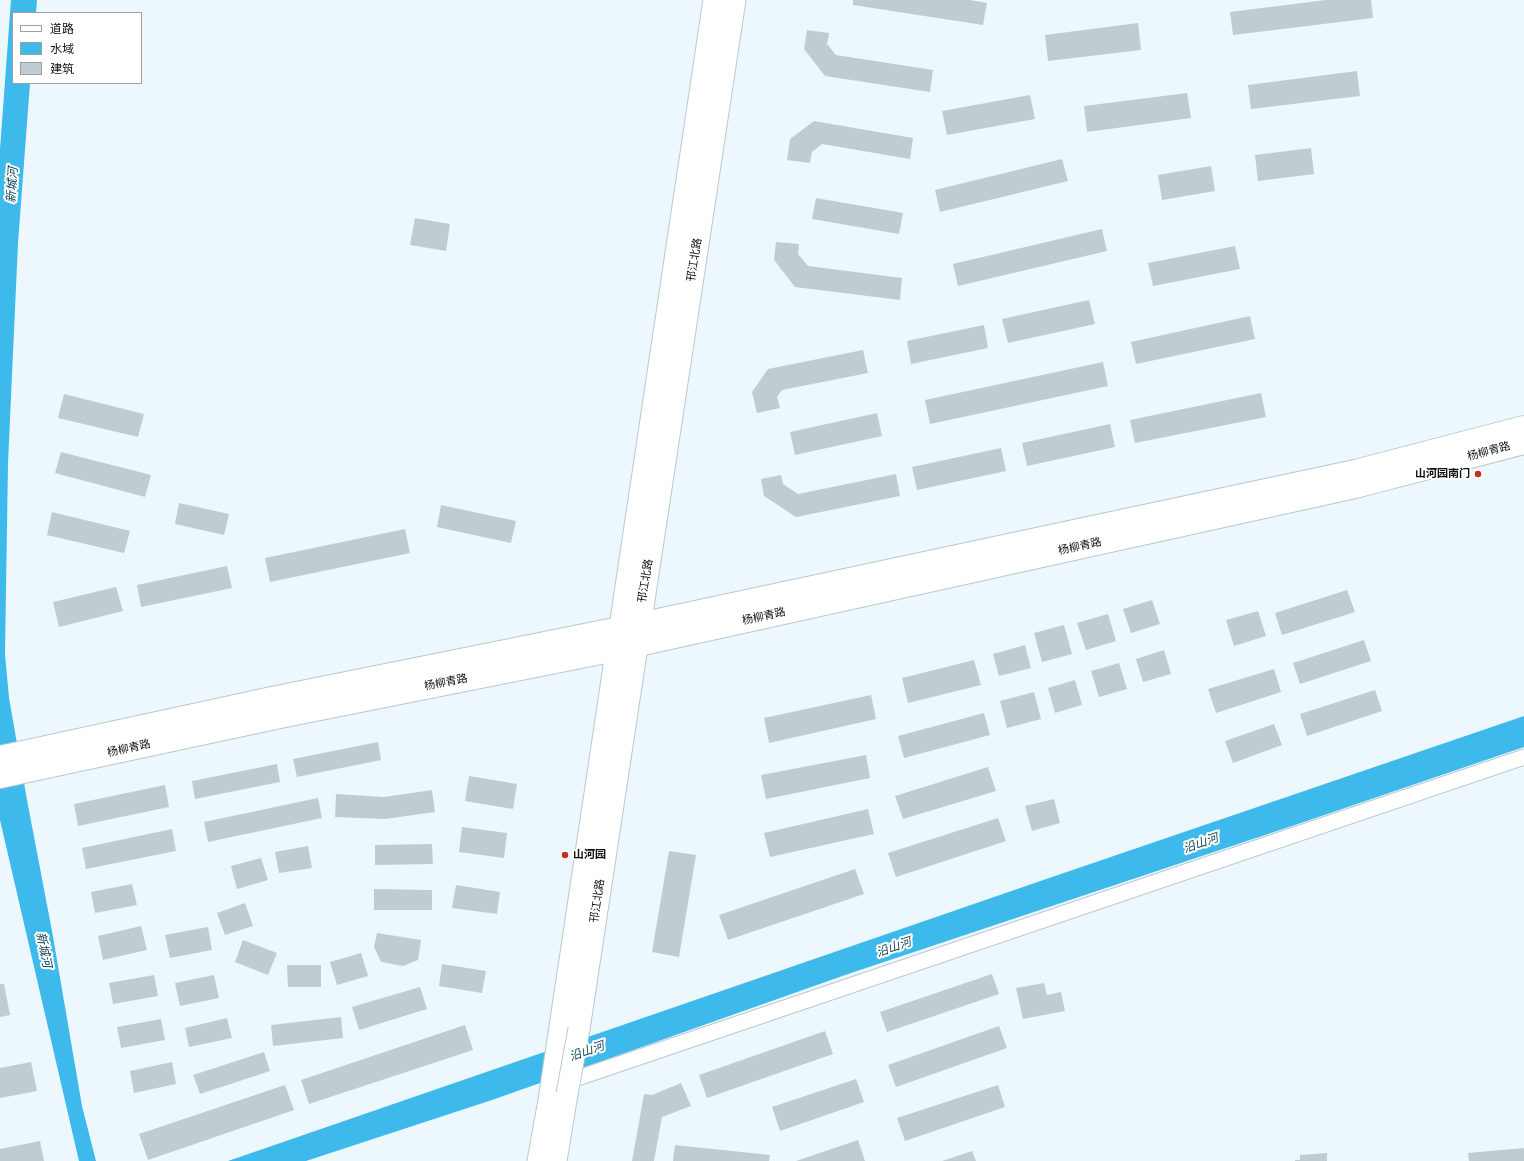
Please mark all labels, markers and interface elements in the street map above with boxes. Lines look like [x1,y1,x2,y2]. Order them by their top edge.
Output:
legend [12,12,142,84]
text: 道路 [50,19,74,38]
text: 水域 [50,39,74,58]
text: 建筑 [50,59,74,78]
water label: 新城河 [5,167,21,203]
street label: 邗江北路 [685,237,705,283]
street label: 杨柳青路 [1466,440,1512,464]
place label: 山河园南门 [1415,467,1470,481]
marker: 山河园南门 [1473,469,1483,479]
street label: 杨柳青路 [1057,536,1103,558]
street label: 邗江北路 [636,558,656,604]
street label: 杨柳青路 [741,606,787,628]
street label: 杨柳青路 [423,672,469,694]
street label: 杨柳青路 [106,738,152,760]
water label: 沿山河 [1182,831,1220,857]
place label: 山河园 [573,848,606,862]
marker: 山河园 [560,850,570,860]
street label: 邗江北路 [588,878,608,924]
water label: 新城河 [32,931,54,969]
water label: 沿山河 [875,935,913,961]
water label: 沿山河 [568,1039,606,1065]

